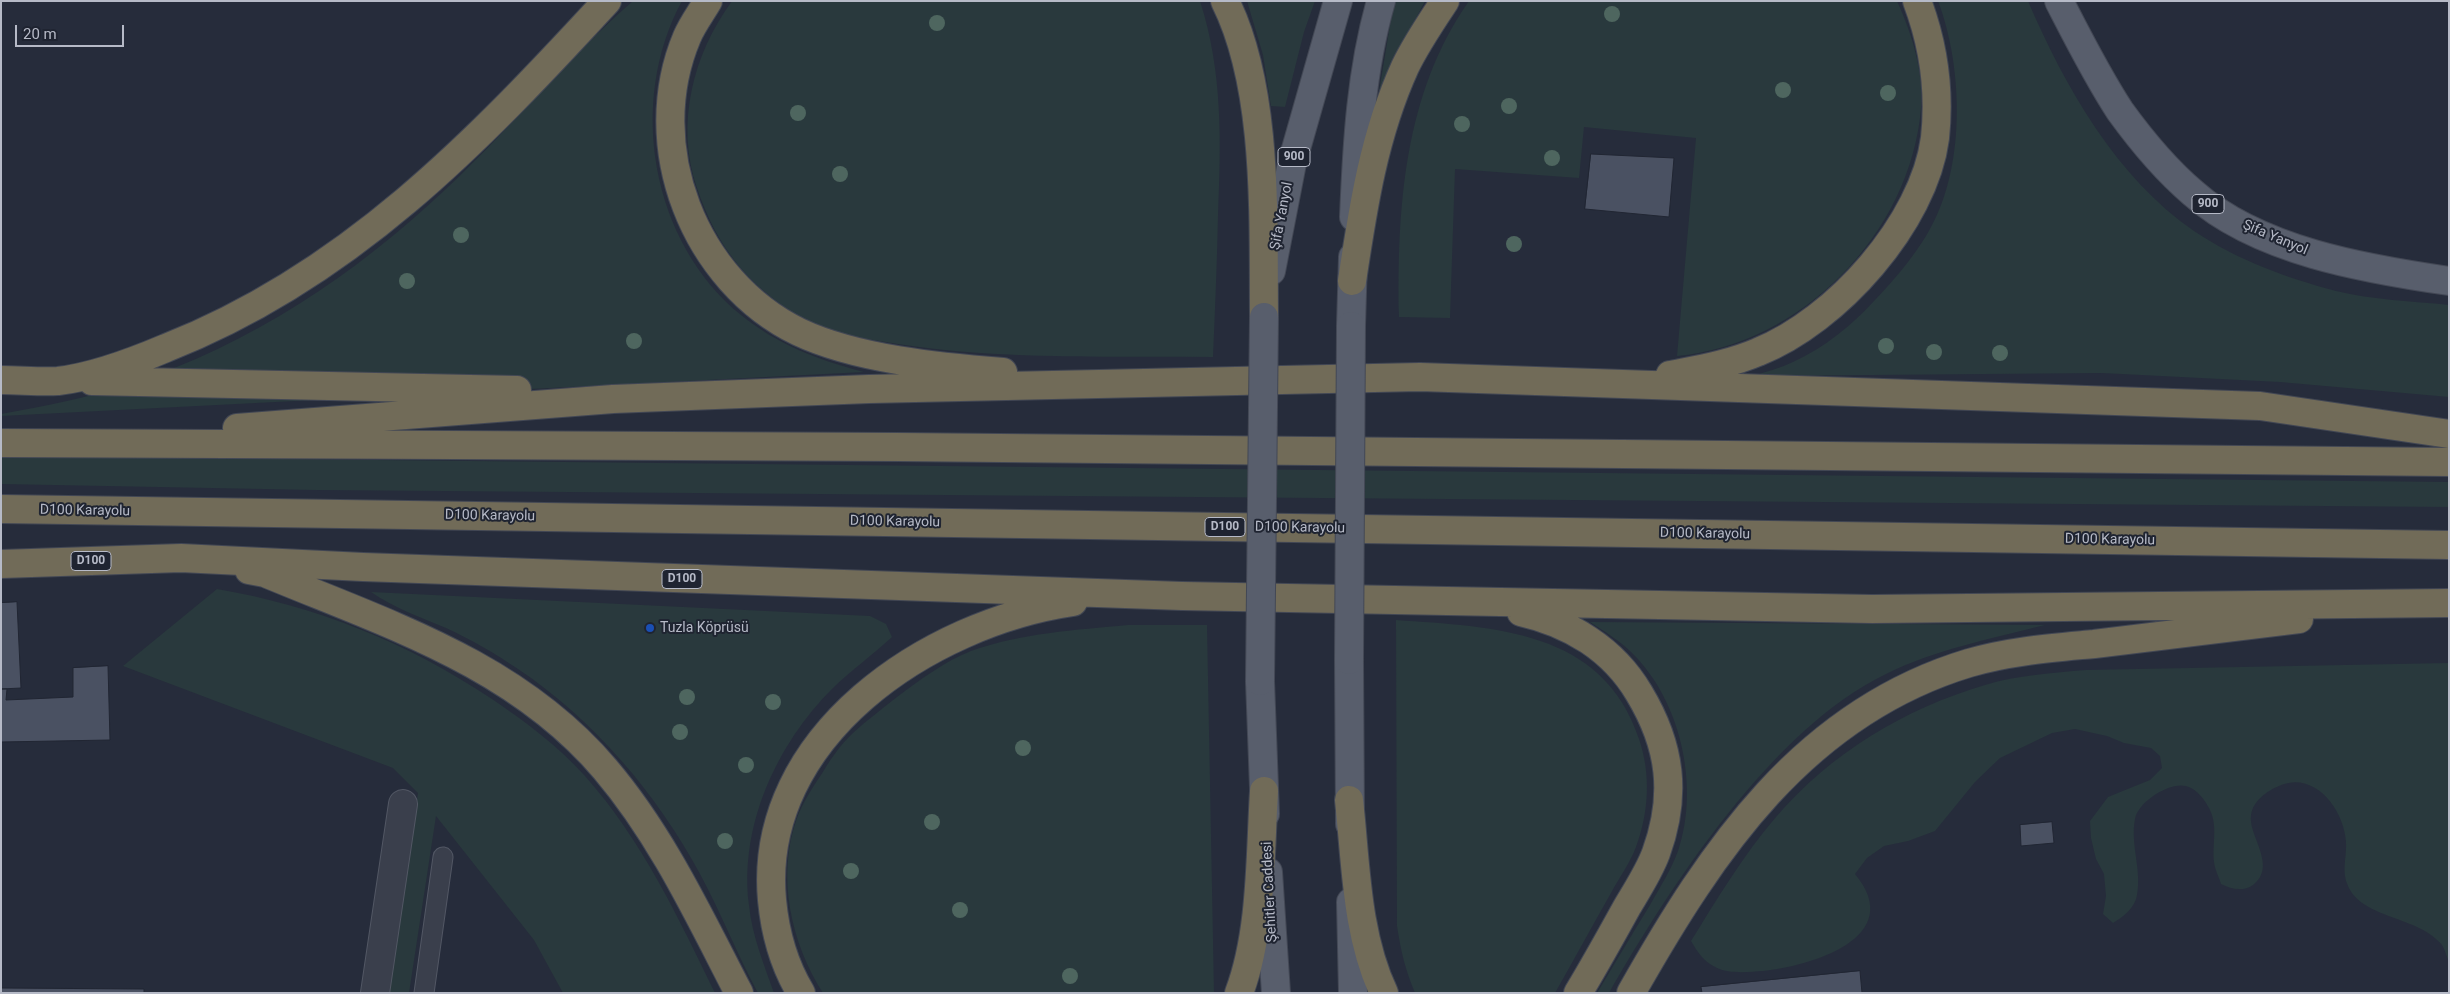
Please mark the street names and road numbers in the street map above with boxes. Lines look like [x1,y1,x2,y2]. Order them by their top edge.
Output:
road number: 900 [1278,148,1310,166]
street label: Şifa Yanyol [1267,181,1297,251]
road number: 900 [2192,194,2224,213]
street label: Şifa Yanyol [2240,217,2310,259]
street label: D100 Karayolu [40,502,130,520]
street label: D100 Karayolu [445,507,535,525]
street label: D100 Karayolu [850,513,940,531]
road number: D100 [1205,518,1245,536]
street label: D100 Karayolu [1255,519,1345,537]
street label: D100 Karayolu [1660,525,1750,543]
street label: D100 Karayolu [2065,531,2155,549]
road number: D100 [71,552,111,570]
road number: D100 [662,570,702,588]
street label: Şehitler Caddesi [1259,841,1281,943]

